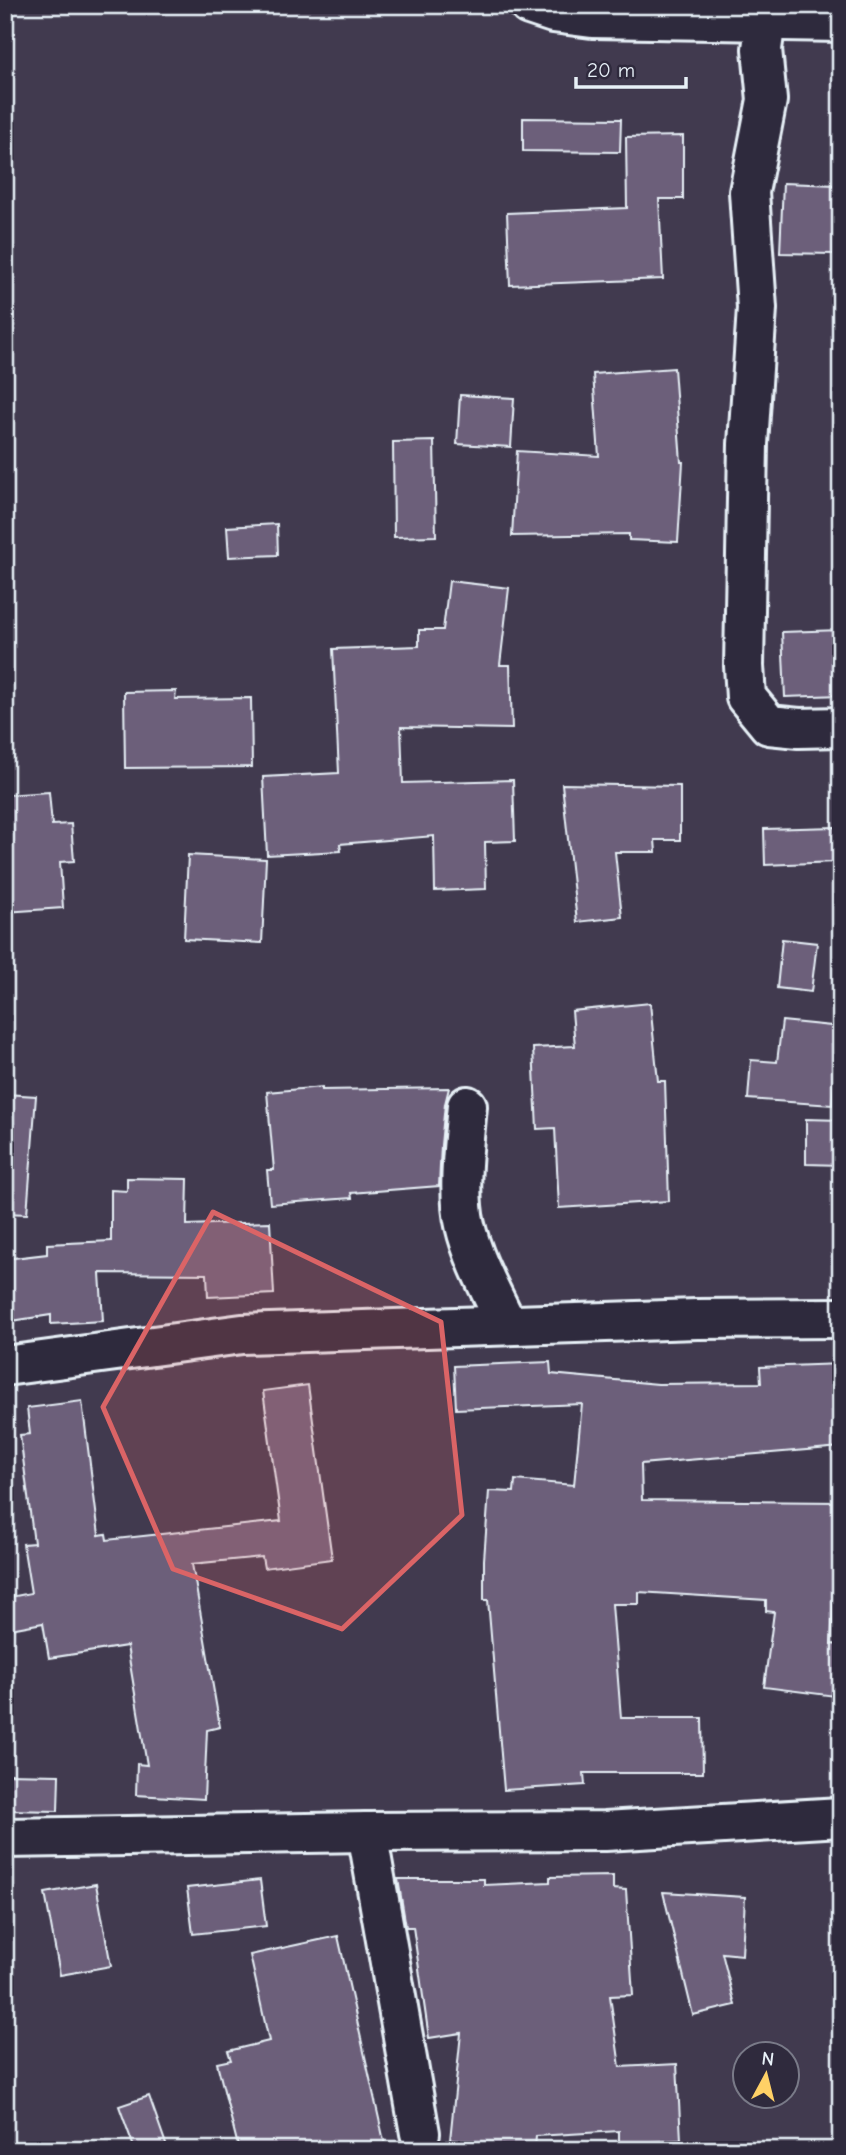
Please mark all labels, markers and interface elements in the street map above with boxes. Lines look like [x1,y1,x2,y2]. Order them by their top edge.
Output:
scale bar [576,46,687,90]
text: 20 m [587,58,635,82]
north arrow [730,2039,800,2110]
text: N [760,2047,775,2071]

